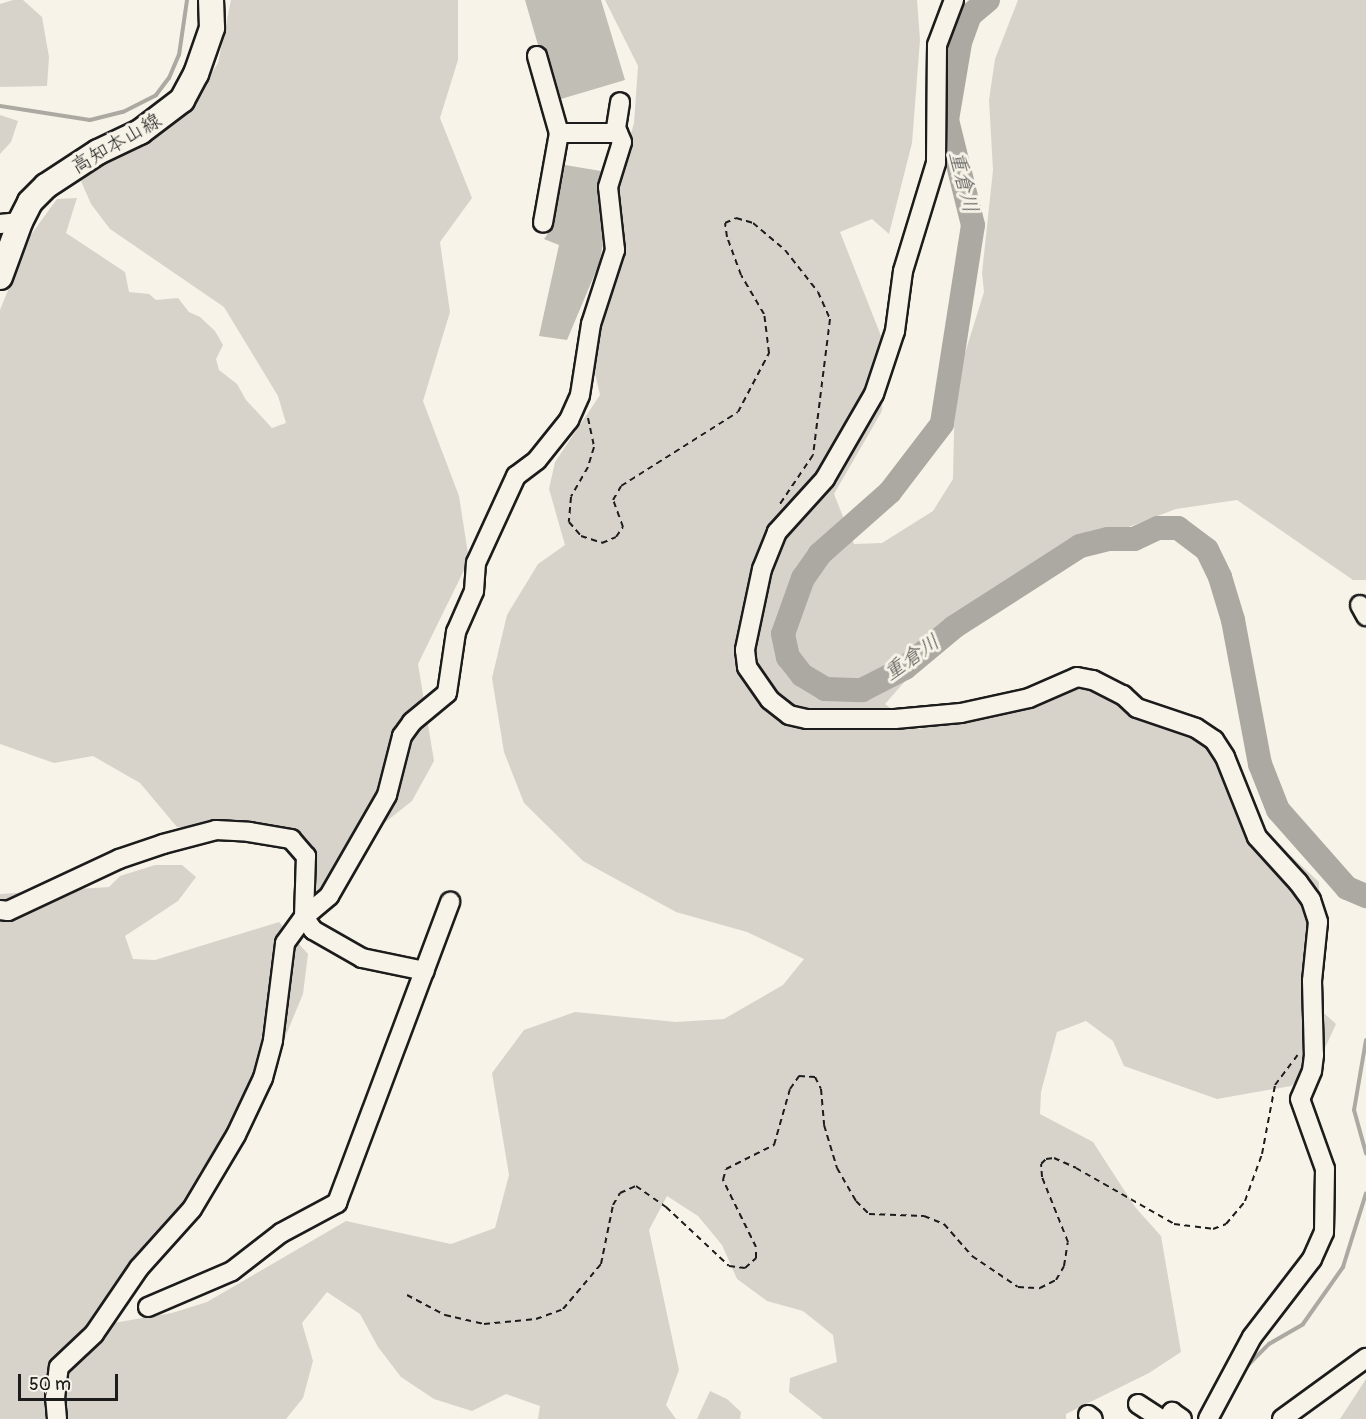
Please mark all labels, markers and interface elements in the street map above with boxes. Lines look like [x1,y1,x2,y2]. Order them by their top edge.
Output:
street label: 高知本山線 [67,108,165,178]
water label: 重倉川 [943,148,983,216]
water label: 重倉川 [879,630,945,686]
scale bar [21,1362,122,1400]
text: 50 m [29,1373,71,1396]

